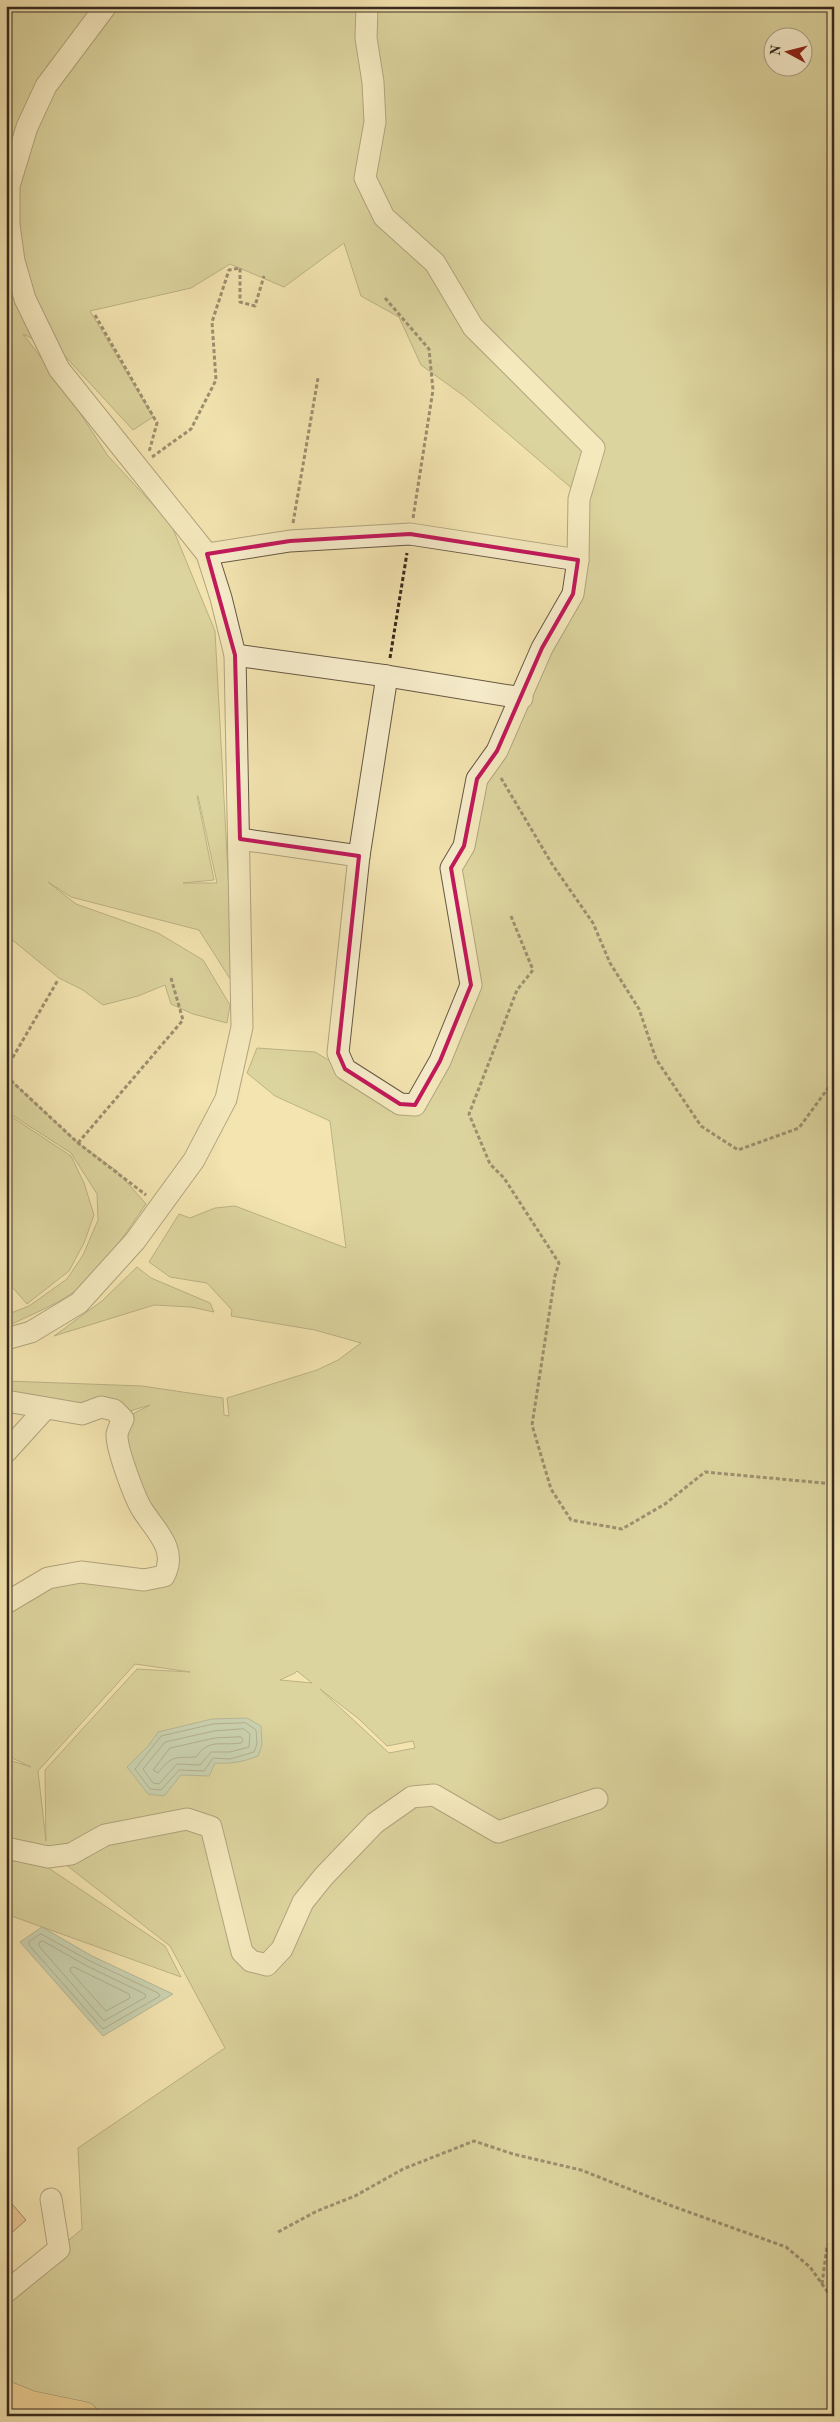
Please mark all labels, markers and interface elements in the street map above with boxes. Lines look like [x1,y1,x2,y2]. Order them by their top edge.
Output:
north arrow [762,28,812,78]
text: N [768,44,784,57]

